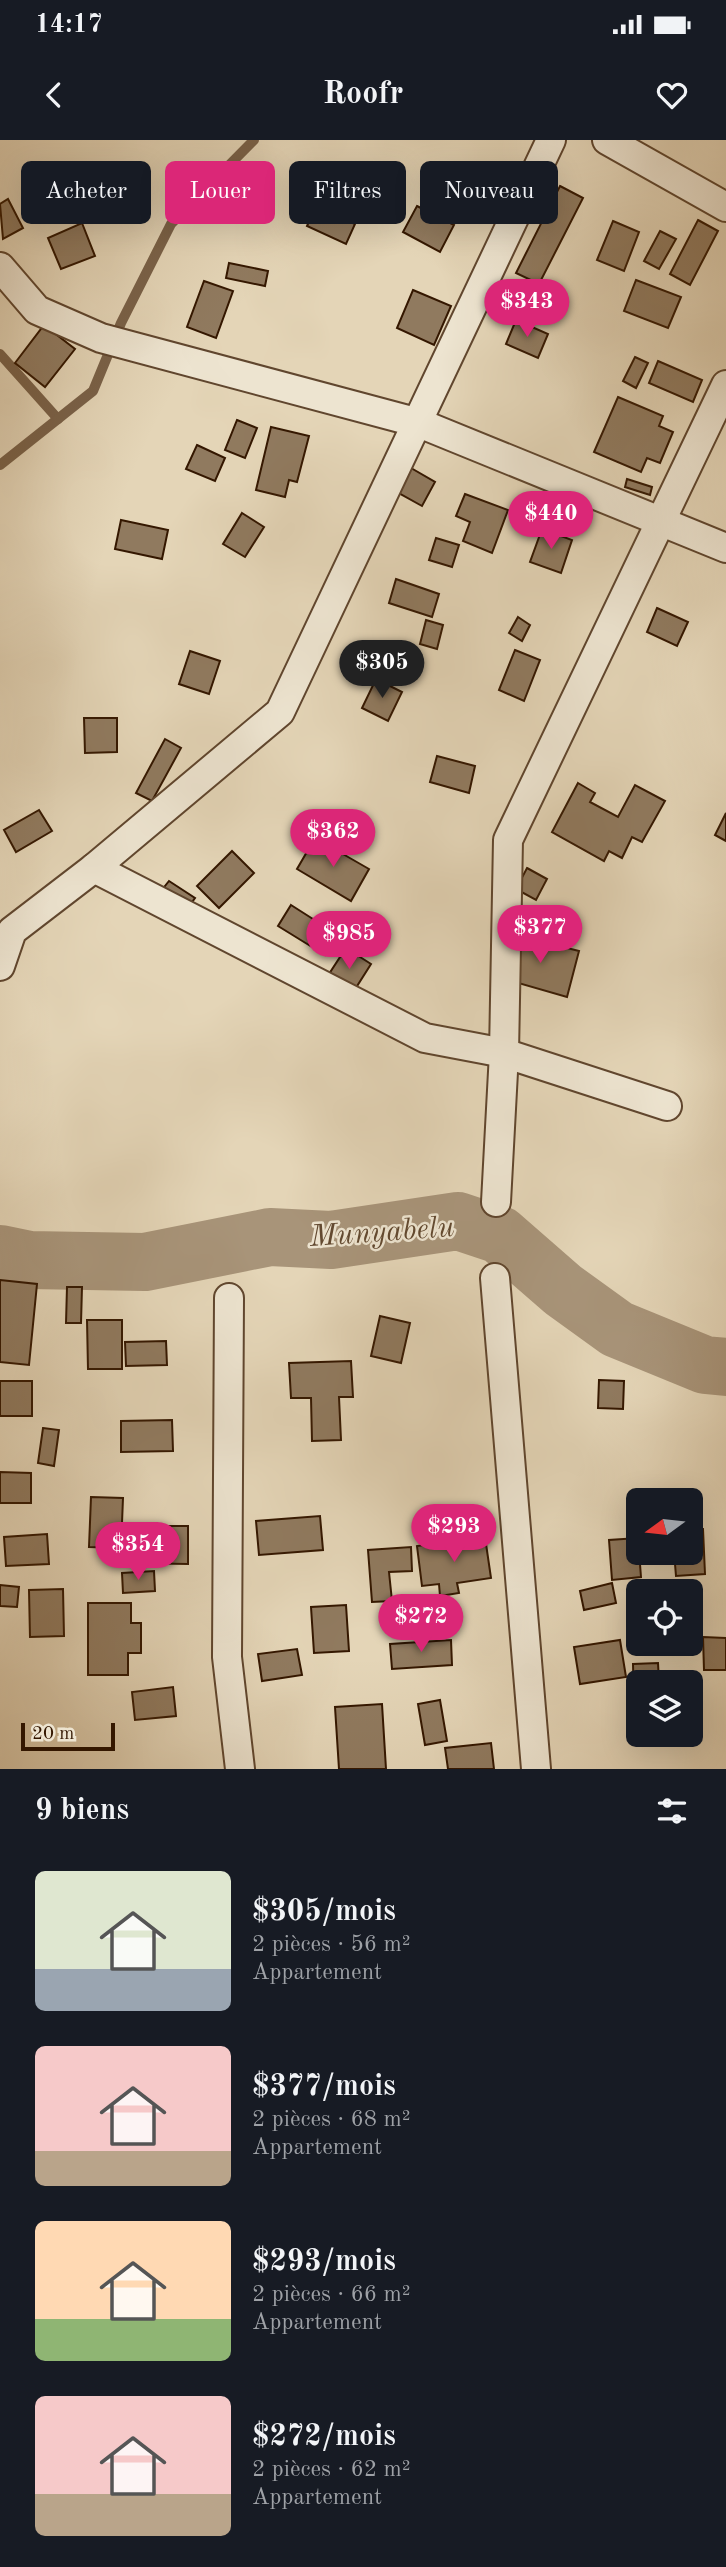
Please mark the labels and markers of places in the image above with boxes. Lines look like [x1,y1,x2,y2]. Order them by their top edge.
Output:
pin: $343 [486,280,568,339]
pin: $440 [510,492,592,551]
pin: $305 [341,640,423,700]
pin: $362 [292,810,374,869]
pin: $377 [499,906,581,965]
pin: $985 [308,912,390,971]
pin: $293 [413,1504,495,1564]
pin: $354 [97,1522,179,1582]
pin: $272 [380,1594,462,1654]

